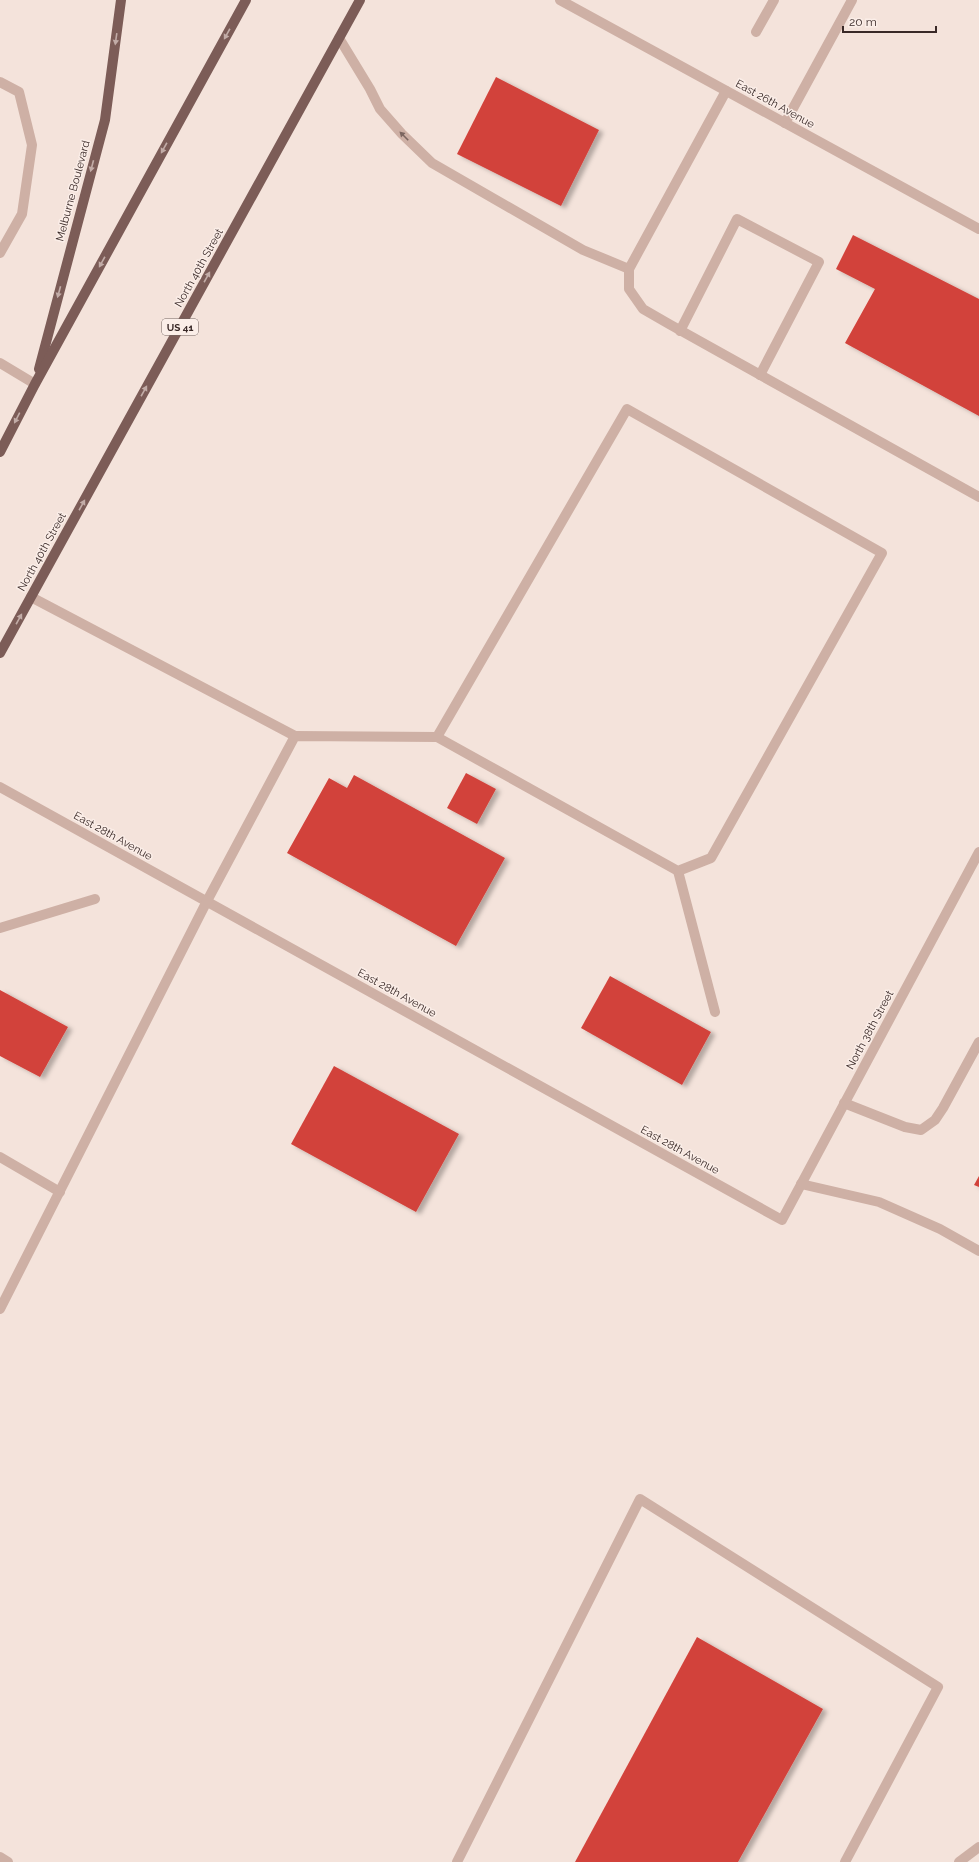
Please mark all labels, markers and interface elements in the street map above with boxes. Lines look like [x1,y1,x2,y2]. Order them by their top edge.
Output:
scale bar [843,8,936,34]
text: 20 m [849,15,877,29]
one-way arrow [224,28,230,40]
one-way arrow [113,33,119,45]
street label: East 26th Avenue [733,77,817,131]
one-way arrow [399,131,409,141]
street label: Melburne Boulevard [53,139,93,243]
one-way arrow [161,142,168,154]
one-way arrow [89,160,95,173]
street label: North 40th Street [172,226,226,310]
one-way arrow [98,256,105,268]
one-way arrow [204,272,211,283]
one-way arrow [56,286,62,298]
road number: US 41 [162,319,198,335]
one-way arrow [141,385,148,397]
one-way arrow [14,412,21,424]
one-way arrow [78,499,85,511]
street label: North 40th Street [15,510,69,594]
one-way arrow [15,613,22,625]
street label: East 28th Avenue [71,809,155,863]
street label: East 28th Avenue [355,966,439,1020]
street label: North 38th Street [844,988,896,1072]
street label: East 28th Avenue [638,1123,722,1177]

